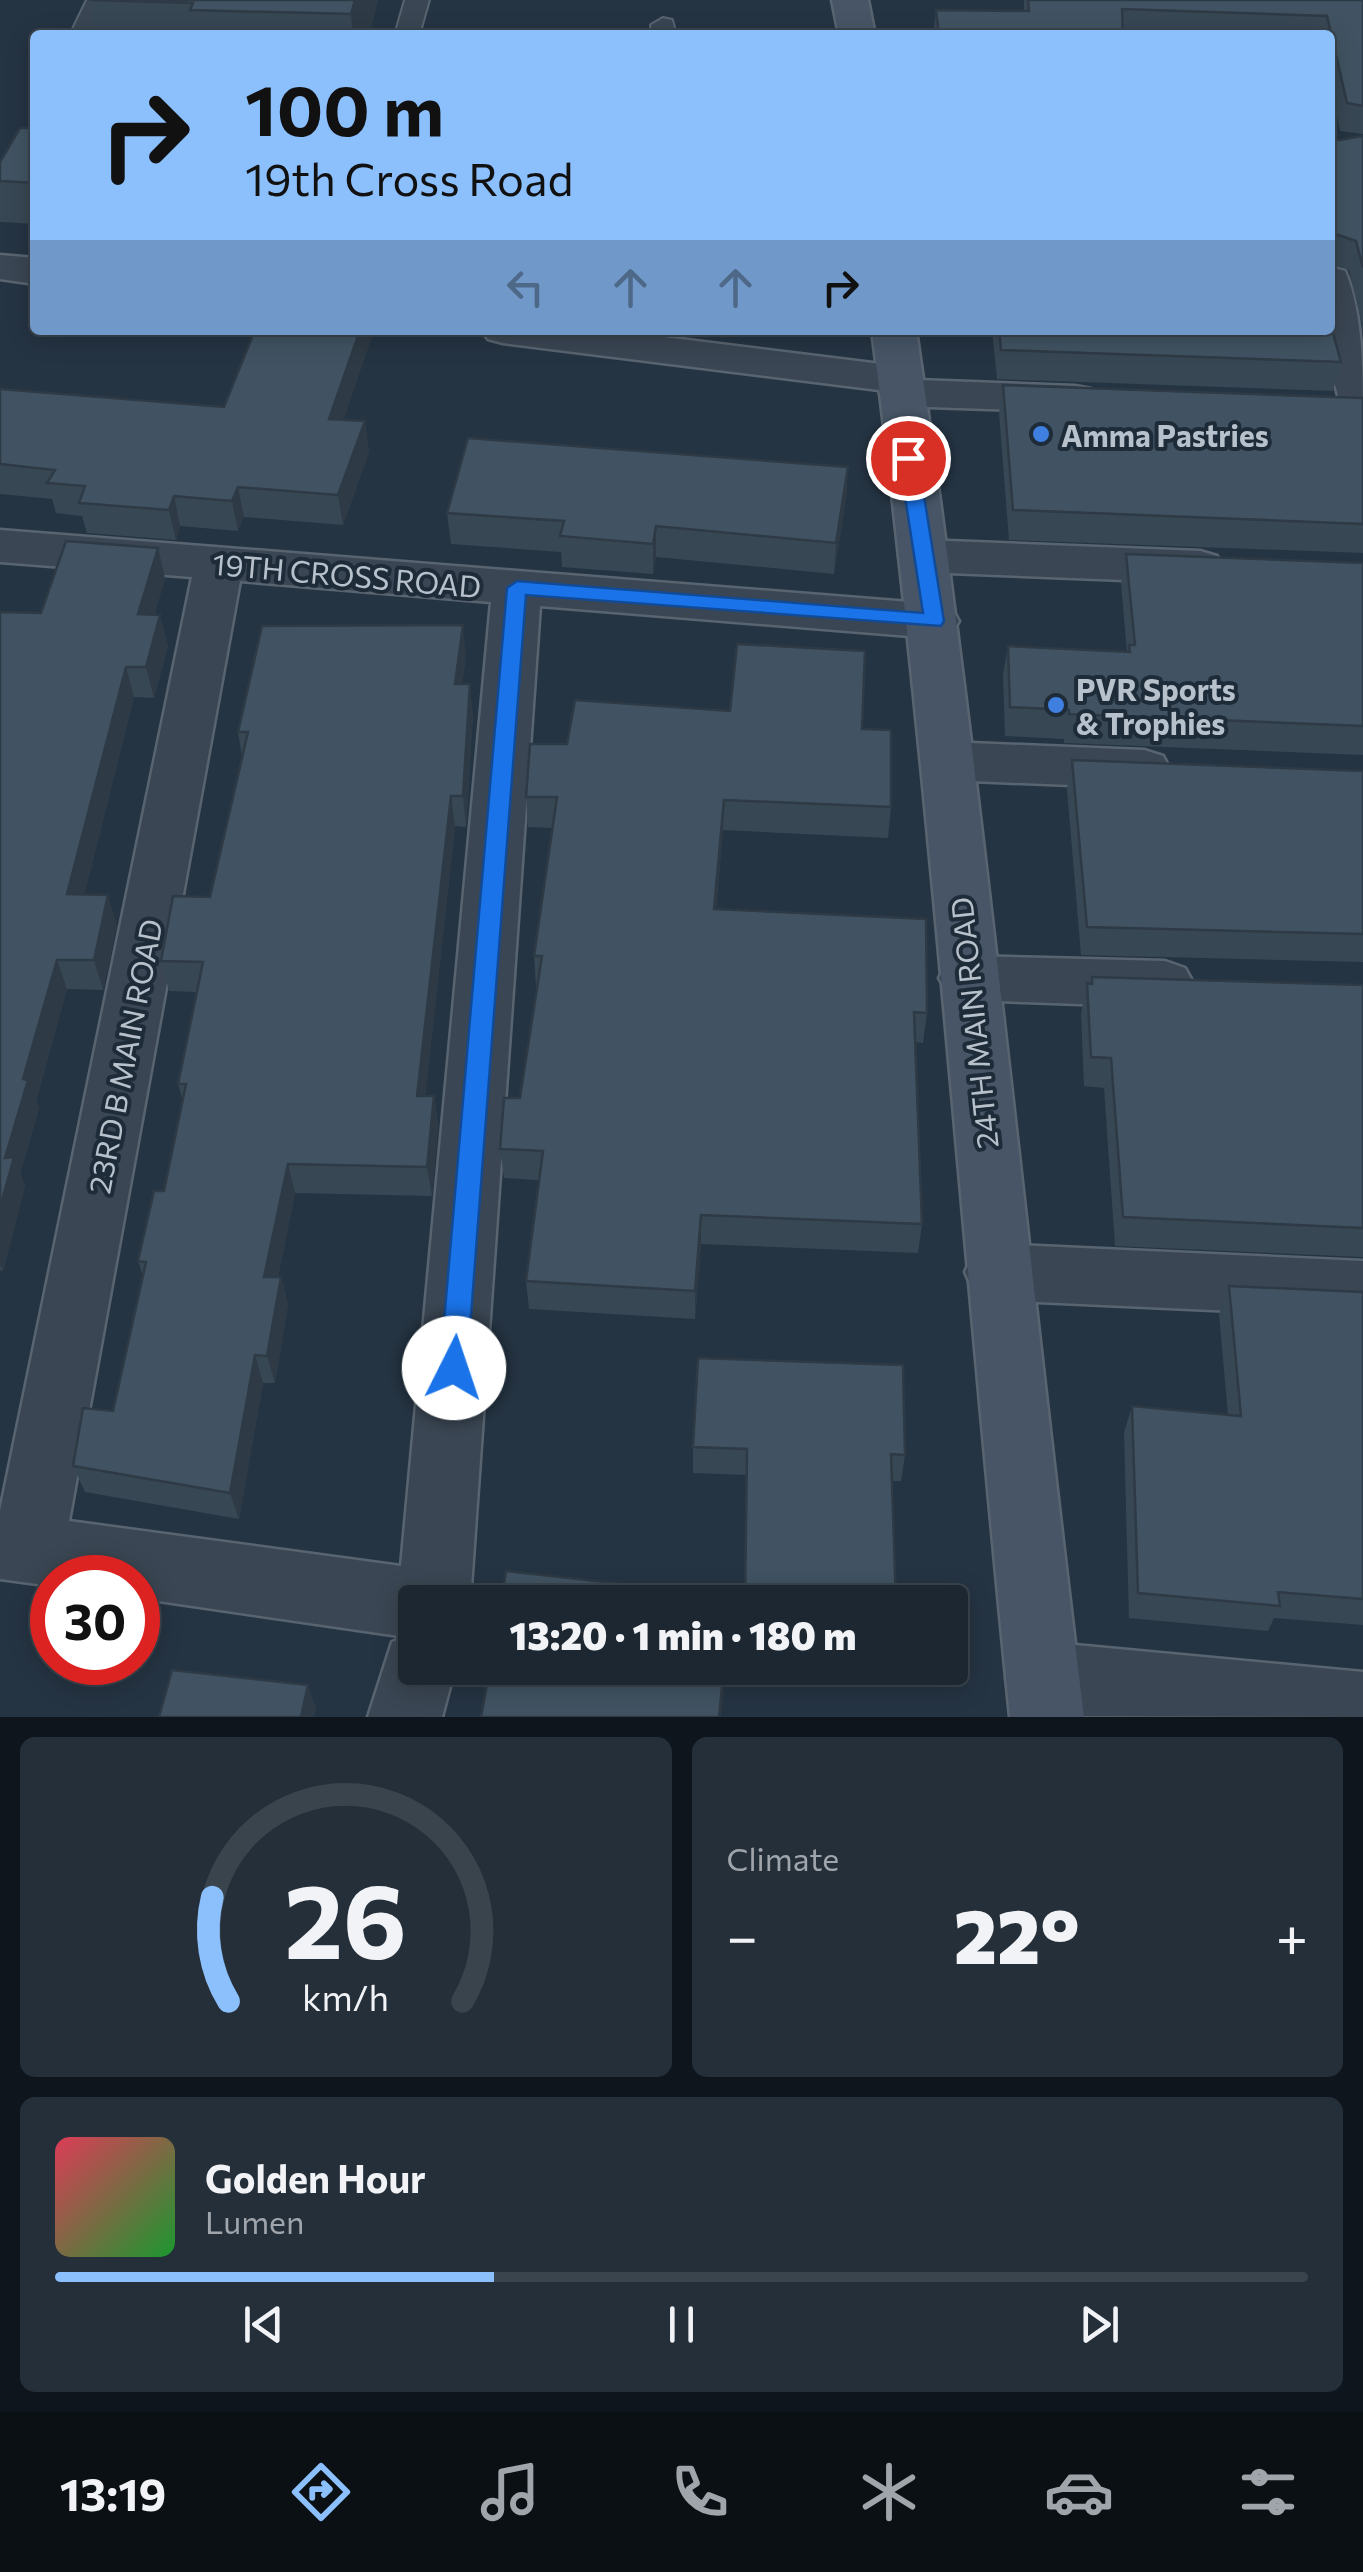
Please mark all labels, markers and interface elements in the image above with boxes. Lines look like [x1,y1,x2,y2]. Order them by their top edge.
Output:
text: 100 m [245,65,444,150]
icon: right [80,70,210,200]
text: 19th Cross Road [245,150,573,205]
icon: left [498,260,553,315]
icon: ahead [603,260,658,315]
icon: ahead [708,260,763,315]
icon: right [813,260,868,315]
pin [866,416,951,501]
place label: Amma Pastries [1061,416,1269,453]
marker: Amma Pastries [1030,423,1052,445]
icon: arrive [881,431,936,486]
street label: 19TH CROSS ROAD [211,544,483,604]
place label: PVR Sports & Trophies [1076,670,1236,741]
marker: PVR Sports & Trophies [1045,694,1067,716]
street label: 24TH MAIN ROAD [941,895,1005,1151]
street label: 23RD B MAIN ROAD [79,916,169,1196]
position arrow [402,1316,506,1420]
speed limit sign: 30 [30,1555,160,1685]
text: 13:20 · 1 min · 180 m [510,1611,856,1658]
text: Climate [727,1838,839,1878]
text: 26 [284,1853,407,1980]
text: 22° [954,1888,1080,1979]
text: − [727,1901,758,1968]
text: + [1276,1901,1308,1968]
text: km/h [302,1975,389,2018]
text: Golden Hour [205,2154,426,2201]
text: Lumen [205,2201,304,2241]
icon: previous [236,2297,291,2352]
icon: pause [654,2297,709,2352]
icon: next [1072,2297,1127,2352]
icon: directions [286,2457,356,2527]
icon: music [475,2457,545,2527]
icon: phone [665,2457,735,2527]
icon: climate [854,2457,924,2527]
icon: car [1044,2457,1114,2527]
icon: filters [1233,2457,1303,2527]
text: 13:19 [60,2465,166,2520]

